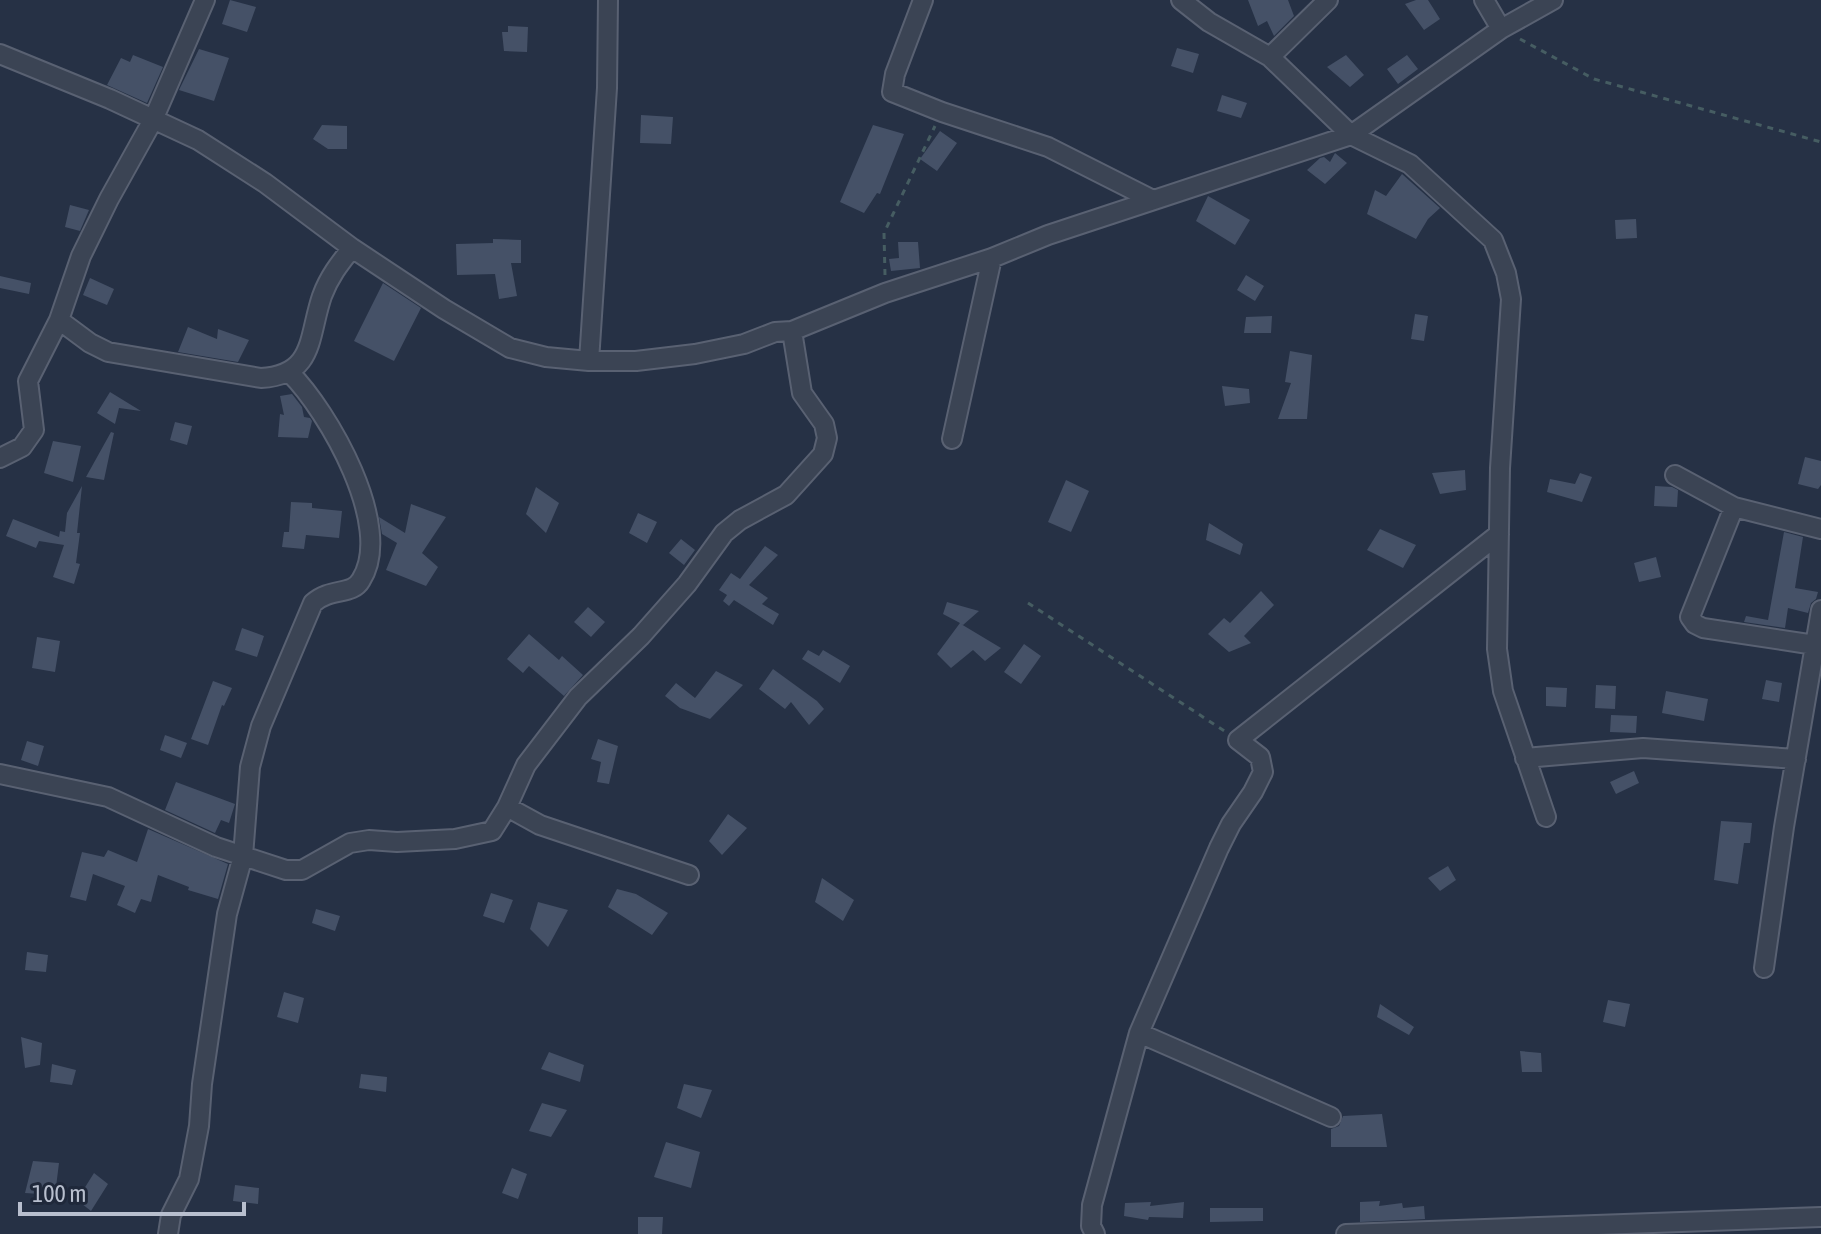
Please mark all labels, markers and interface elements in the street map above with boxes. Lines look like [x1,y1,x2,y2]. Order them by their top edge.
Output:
scale bar [20,1166,244,1216]
text: 100 m [32,1180,86,1207]

